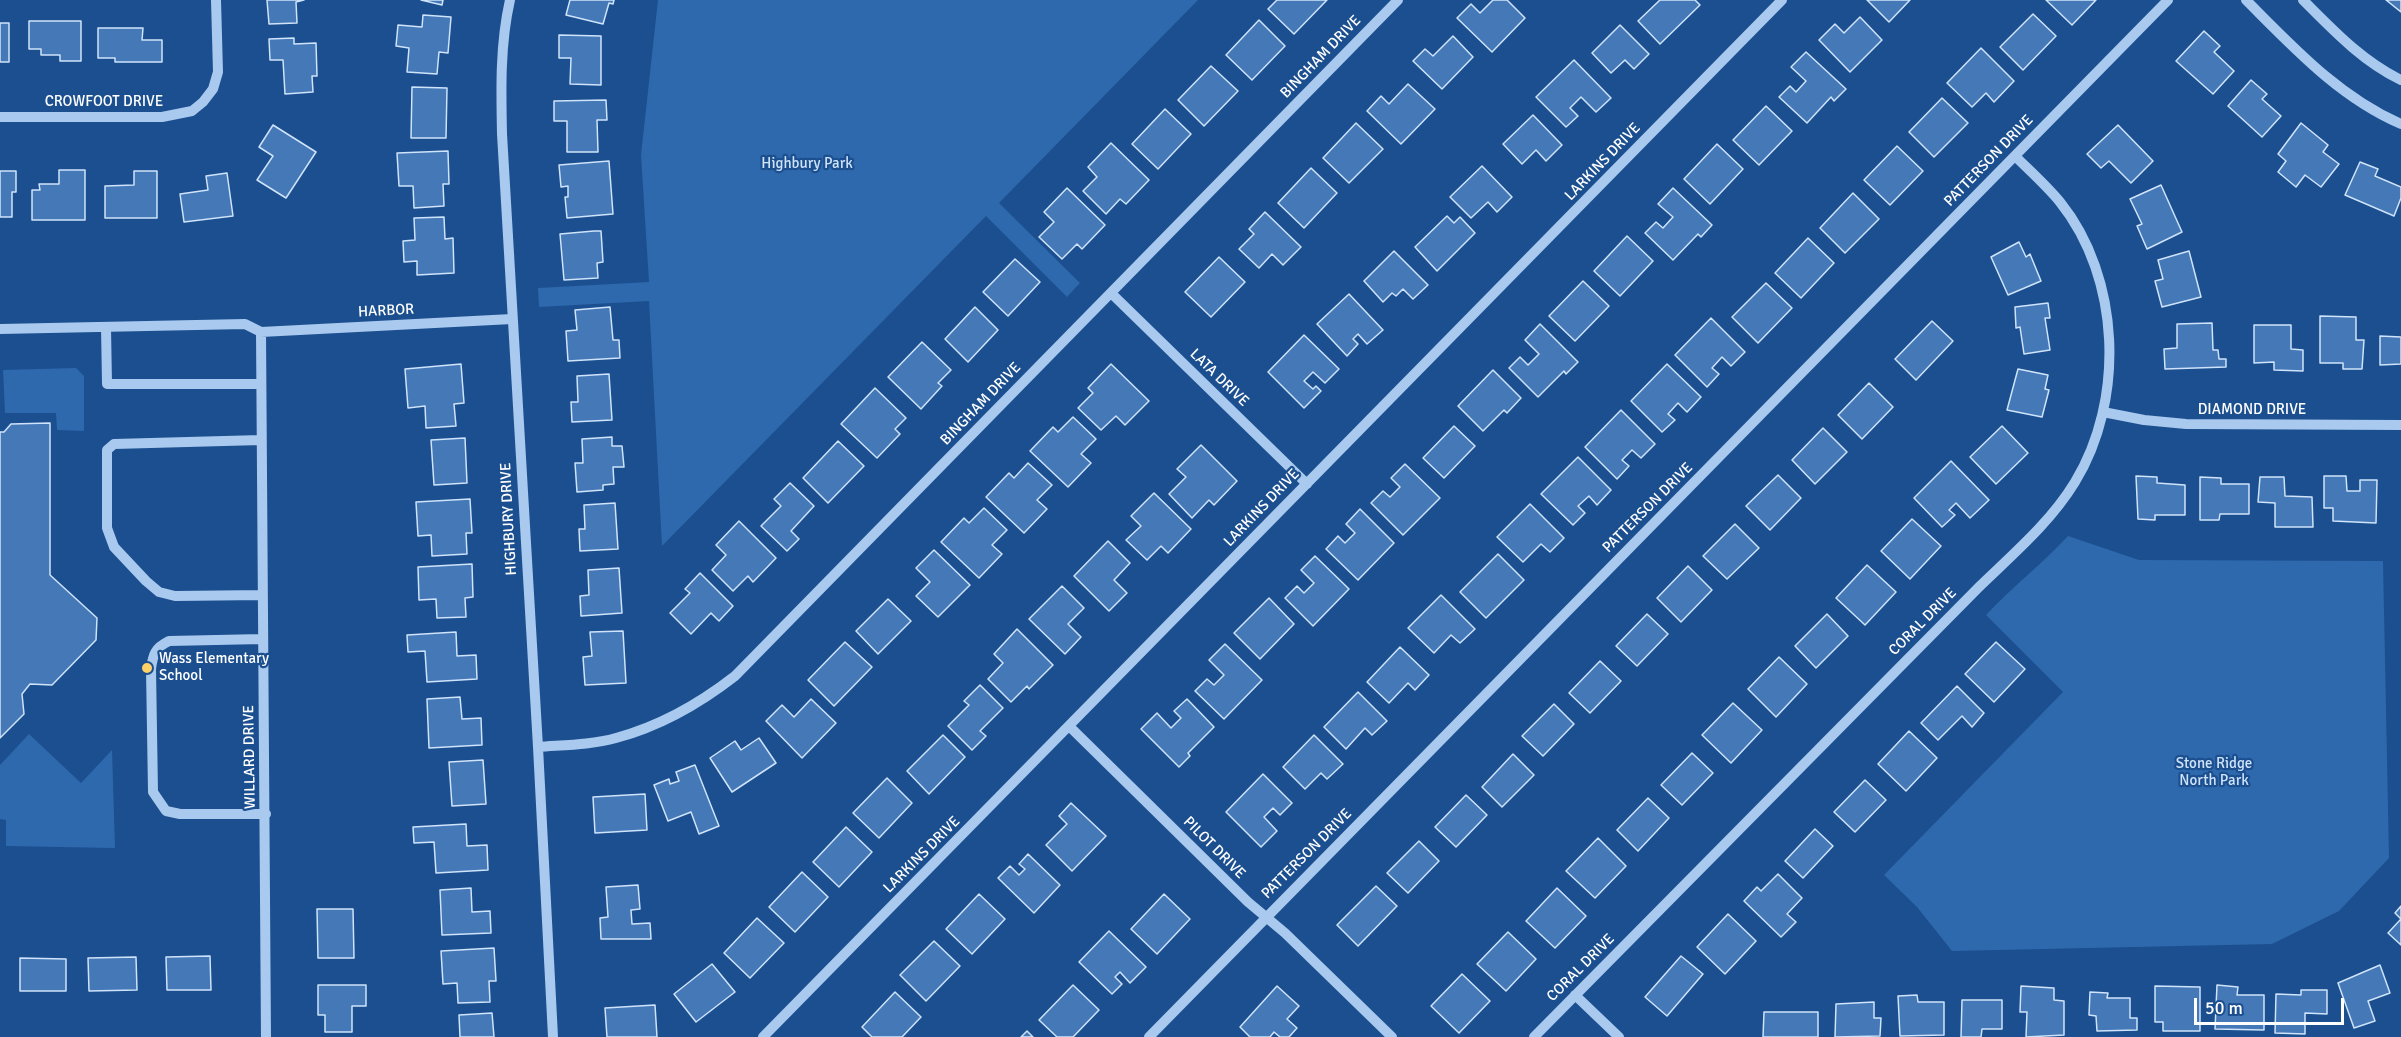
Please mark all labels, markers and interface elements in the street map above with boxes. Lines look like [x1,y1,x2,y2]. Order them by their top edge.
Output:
street label: BINGHAM DRIVE [1277,12,1365,102]
street label: CROWFOOT DRIVE [45,93,163,111]
street label: PATTERSON DRIVE [1941,111,2037,211]
street label: LARKINS DRIVE [1561,119,1645,205]
park label: Highbury Park [761,155,853,173]
street label: HARBOR [357,301,415,321]
street label: LATA DRIVE [1186,345,1252,411]
street label: BINGHAM DRIVE [937,359,1025,449]
street label: DIAMOND DRIVE [2198,401,2306,419]
street label: PATTERSON DRIVE [1599,459,1697,557]
street label: HIGHBURY DRIVE [497,462,521,576]
street label: LARKINS DRIVE [1220,465,1304,551]
street label: CORAL DRIVE [1885,584,1961,660]
place label: Wass Elementary School [159,650,269,685]
marker: Wass Elementary School [140,661,154,675]
street label: WILLARD DRIVE [240,705,260,809]
park label: Stone Ridge North Park [2176,755,2252,790]
street label: PATTERSON DRIVE [1258,805,1356,903]
street label: LARKINS DRIVE [880,813,964,897]
street label: PILOT DRIVE [1179,813,1249,883]
street label: CORAL DRIVE [1543,930,1619,1006]
scale bar [2197,986,2347,1024]
text: 50 m [2205,997,2243,1019]

